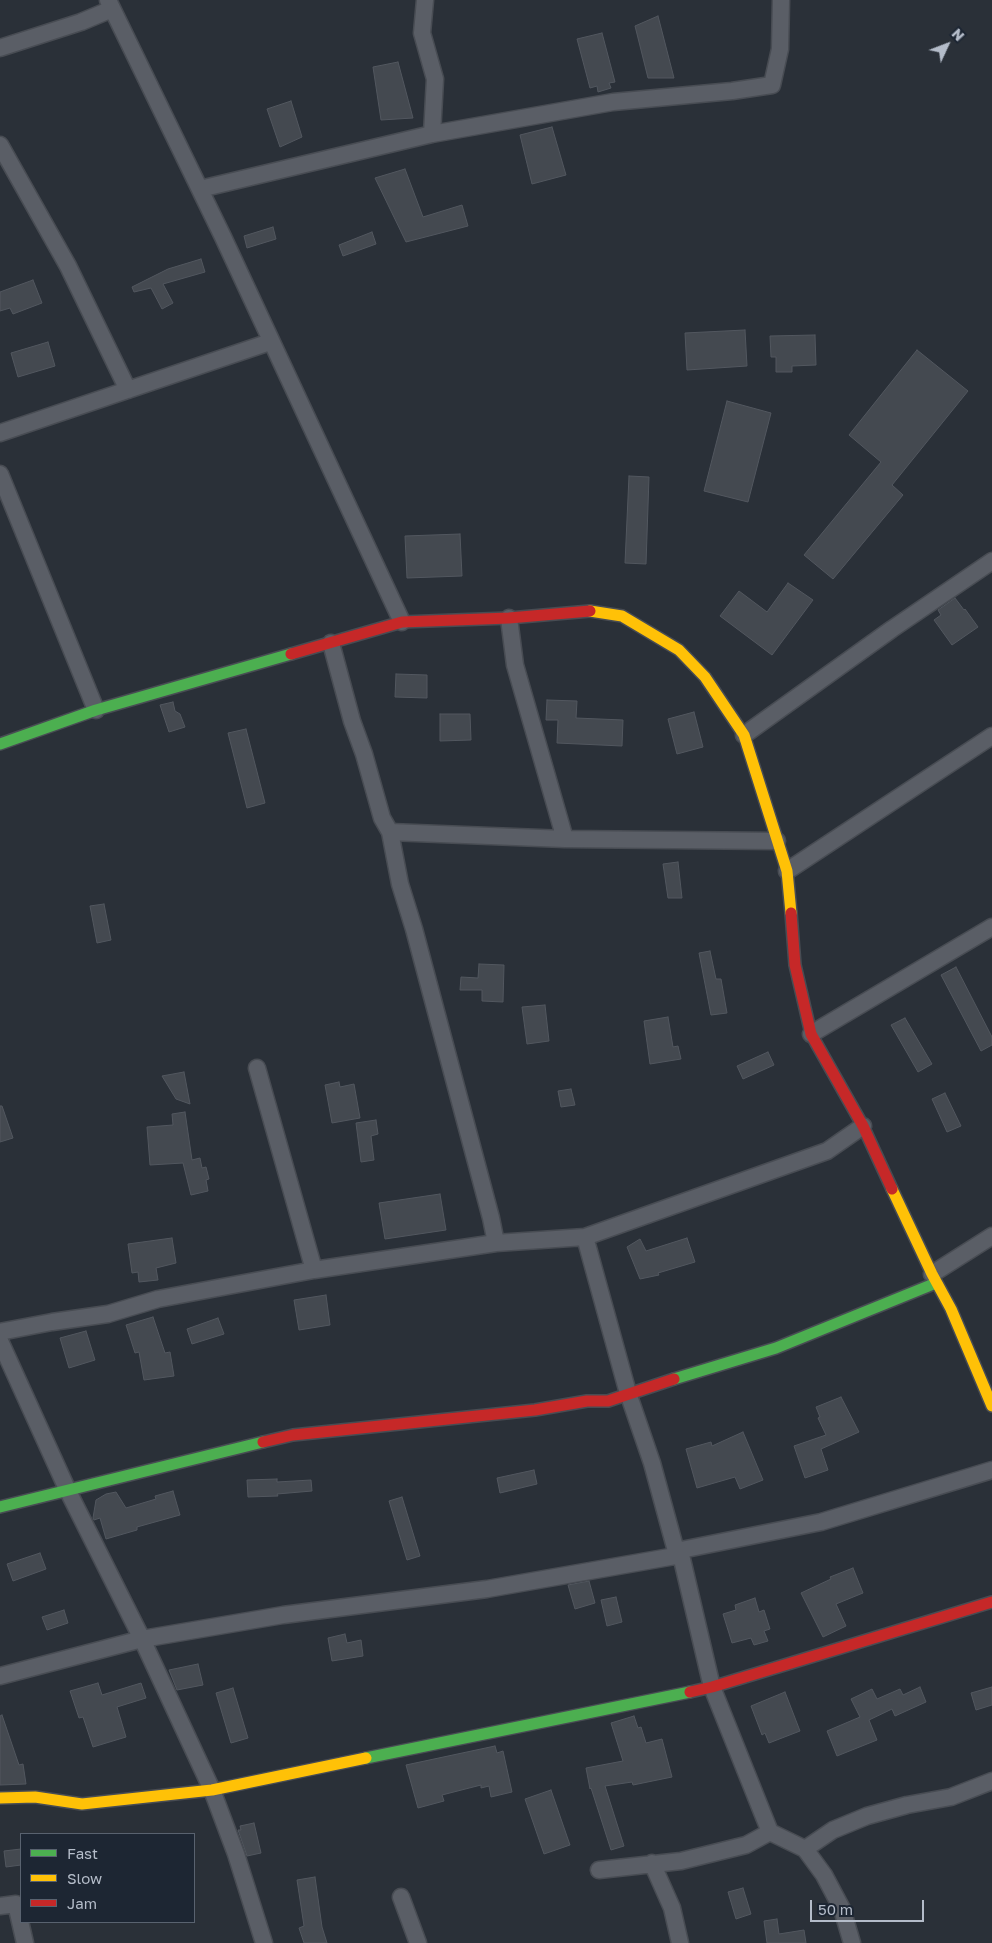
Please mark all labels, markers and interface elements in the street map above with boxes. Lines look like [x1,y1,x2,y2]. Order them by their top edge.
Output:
north arrow [922,20,972,70]
text: N [948,25,968,44]
legend [20,1833,195,1923]
text: Fast [67,1844,98,1862]
text: Slow [67,1869,102,1887]
scale bar [812,1890,926,1922]
text: Jam [67,1894,97,1912]
text: 50 m [818,1900,853,1918]

